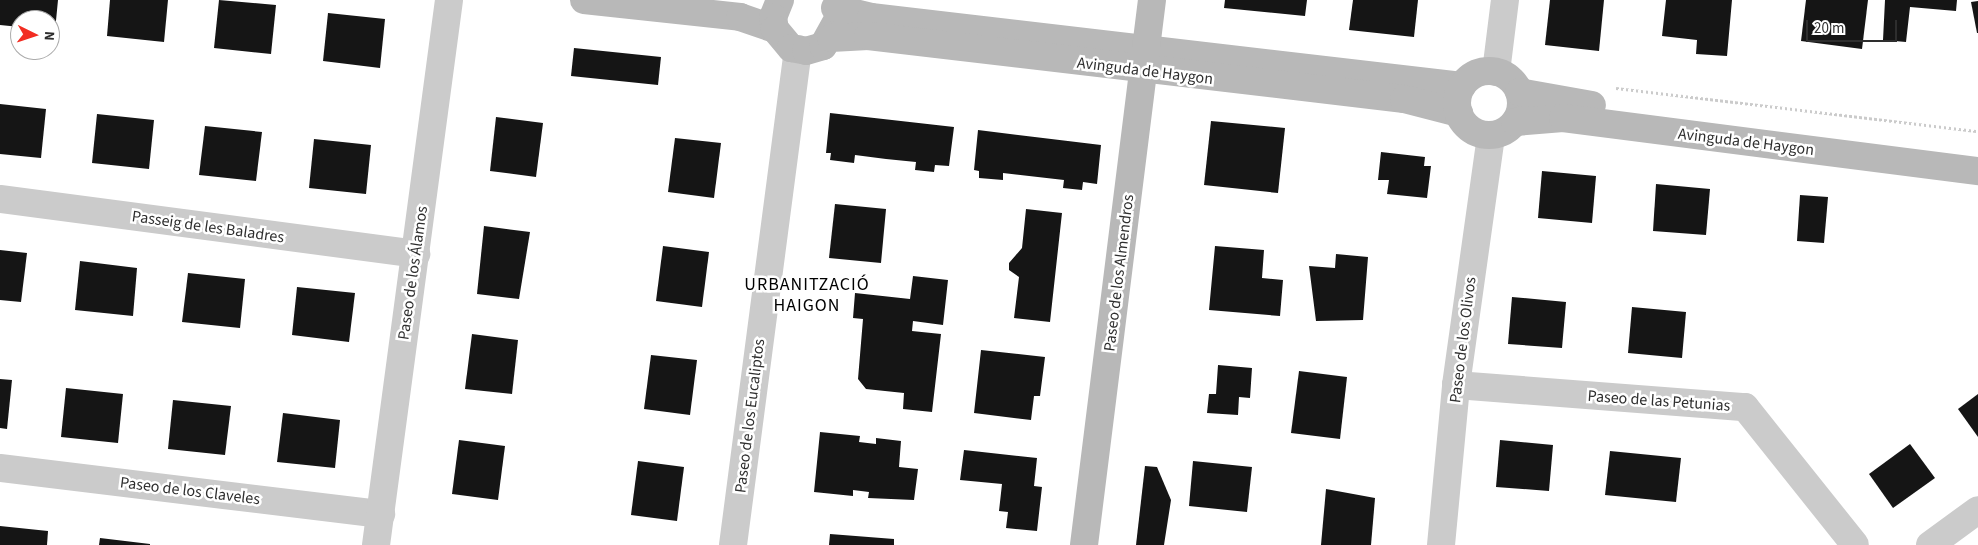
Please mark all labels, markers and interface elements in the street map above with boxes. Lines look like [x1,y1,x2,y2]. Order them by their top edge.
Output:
north arrow [10,10,60,60]
scale bar [1808,10,1899,42]
text: 20 m [1814,18,1844,39]
text: N [39,31,59,41]
street label: Avinguda de Haygon [1076,53,1214,89]
street label: Avinguda de Haygon [1677,124,1815,160]
street label: Paseo de los Almendros [1100,193,1138,353]
street label: Paseo de los Álamos [394,205,432,341]
street label: Passeig de les Baladres [131,207,285,247]
district label: URBANITZACIÓ HAIGON [743,275,871,318]
street label: Paseo de los Olivos [1446,276,1480,404]
street label: Paseo de los Eucaliptos [731,338,769,494]
street label: Paseo de las Petunias [1587,386,1731,416]
street label: Paseo de los Claveles [119,473,261,509]

